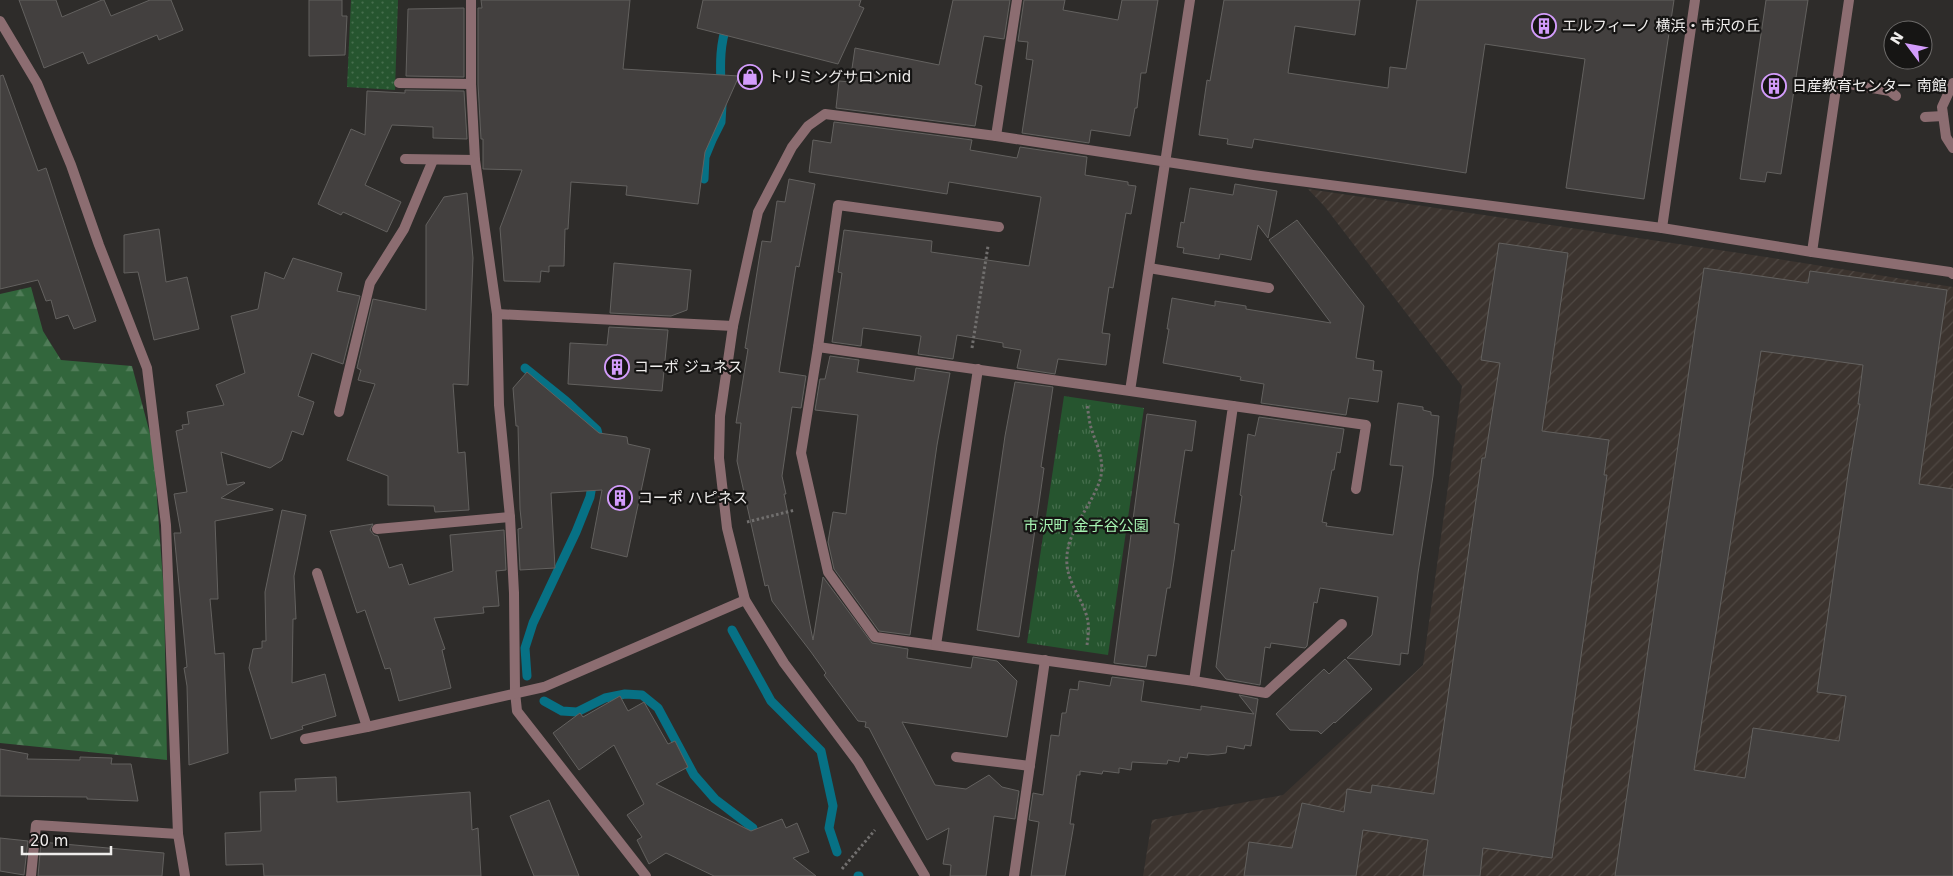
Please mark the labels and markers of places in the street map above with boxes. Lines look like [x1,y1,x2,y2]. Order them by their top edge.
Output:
building icon: エルフィーノ 横浜・市沢の丘 [1531,13,1557,39]
place label: エルフィーノ 横浜・市沢の丘 [1562,17,1761,35]
shop icon: トリミングサロンnid [737,64,763,90]
place label: トリミングサロンnid [768,68,911,86]
building icon: 日産教育センター 南館 [1761,73,1787,99]
place label: 日産教育センター 南館 [1792,77,1947,95]
building icon: コーポ ジュネス [604,354,630,380]
place label: コーポ ジュネス [634,358,743,376]
building icon: コーポ ハピネス [607,485,633,511]
place label: コーポ ハピネス [638,489,748,507]

